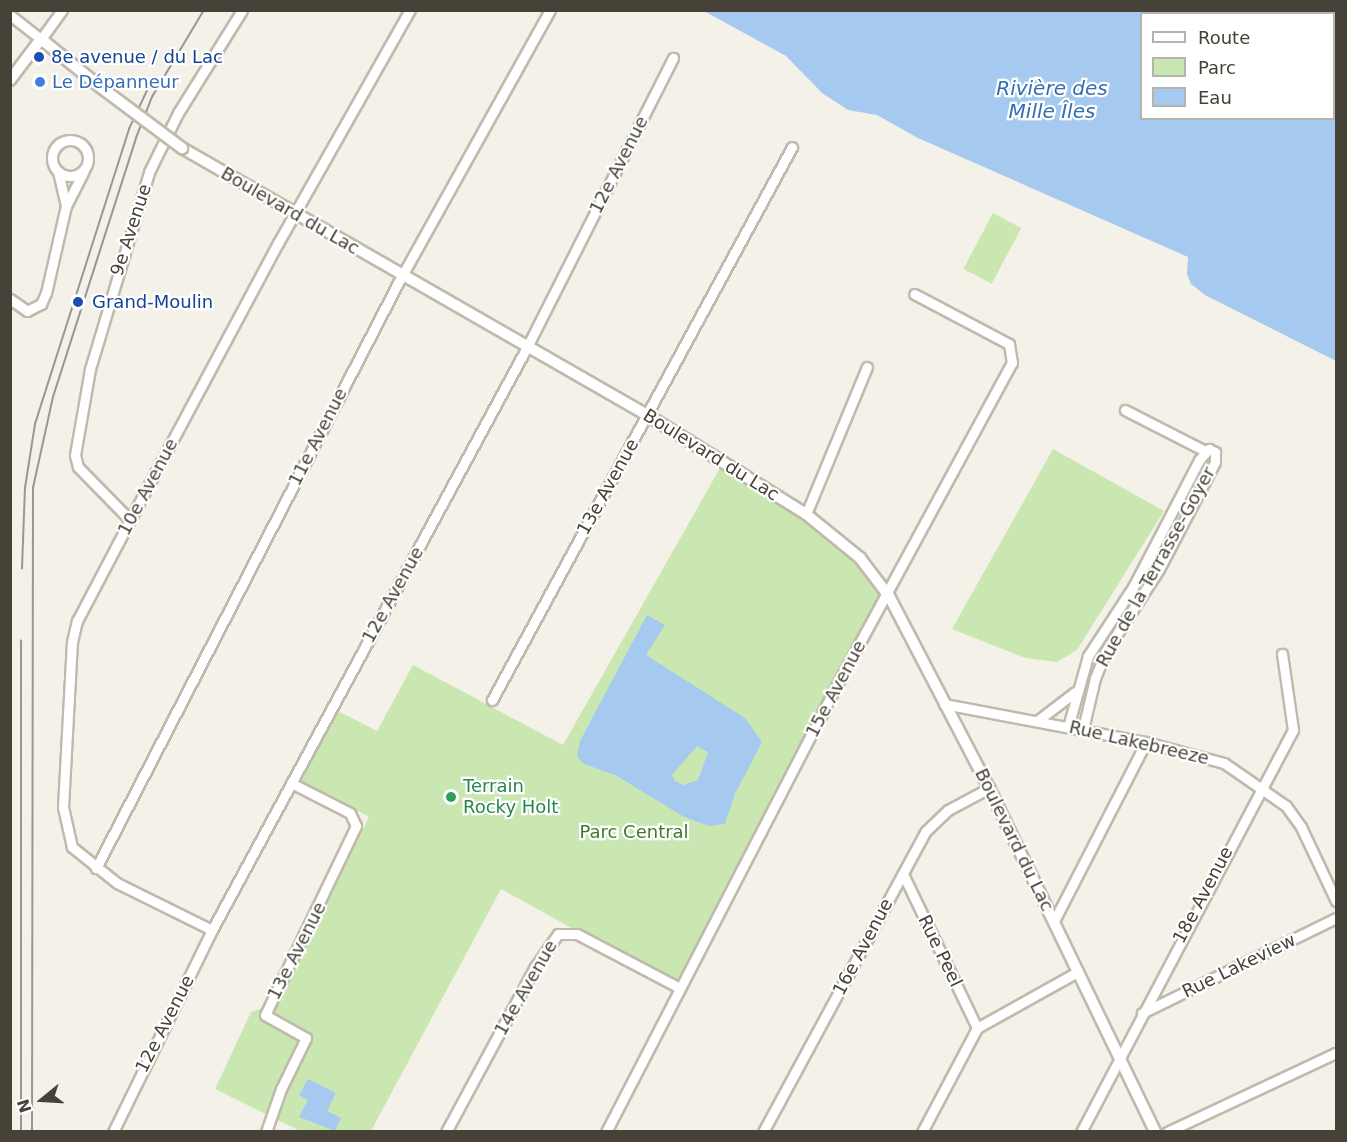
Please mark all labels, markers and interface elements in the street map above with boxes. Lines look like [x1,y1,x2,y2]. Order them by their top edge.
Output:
legend [1140,12,1335,120]
text: Route [1198,27,1250,48]
place label: 8e avenue / du Lac [51,46,223,68]
marker: 8e avenue / du Lac [32,50,46,64]
text: Parc [1198,57,1236,78]
place label: Le Dépanneur [52,71,179,93]
marker: Le Dépanneur [33,75,47,89]
water label: Rivière des Mille Îles [996,76,1108,123]
text: Eau [1198,87,1232,108]
street label: 12e Avenue [585,113,653,217]
street label: Boulevard du Lac [217,163,363,259]
street label: 9e Avenue [106,181,156,279]
place label: Grand-Moulin [92,291,213,313]
marker: Grand-Moulin [69,293,87,311]
street label: 11e Avenue [284,385,352,489]
street label: Boulevard du Lac [639,404,783,506]
street label: 10e Avenue [113,435,183,539]
street label: 13e Avenue [573,435,643,539]
street label: Rue de la Terrasse-Goyer [1092,463,1220,671]
street label: 12e Avenue [358,543,428,647]
street label: 15e Avenue [801,637,871,741]
street label: Rue Lakebreeze [1067,716,1211,770]
street label: Boulevard du Lac [970,765,1058,915]
place label: Terrain Rocky Holt [463,776,558,818]
marker: Terrain Rocky Holt [444,790,458,804]
park label: Parc Central [579,821,689,843]
street label: 18e Avenue [1168,843,1238,947]
street label: 16e Avenue [828,895,898,999]
street label: 13e Avenue [263,899,331,1003]
street label: Rue Peel [913,912,967,990]
street label: Rue Lakeview [1179,929,1299,1003]
street label: 14e Avenue [490,936,562,1040]
street label: 12e Avenue [131,972,199,1076]
north arrow [12,1070,72,1130]
text: N [13,1096,36,1115]

